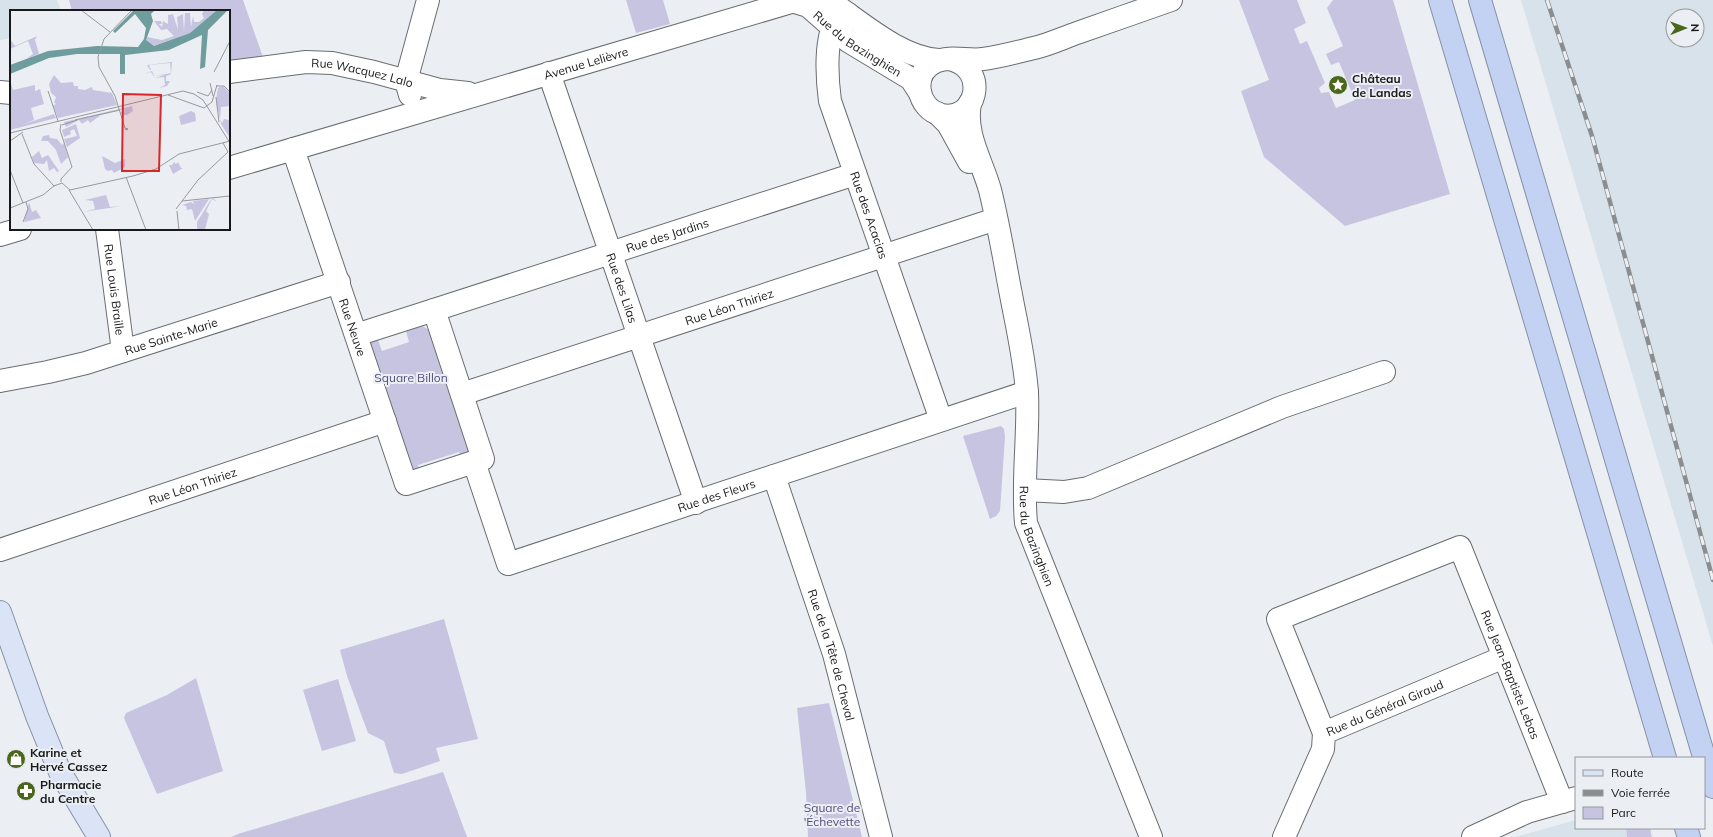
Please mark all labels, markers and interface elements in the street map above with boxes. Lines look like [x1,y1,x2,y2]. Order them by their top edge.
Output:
street label: Rue du Bazinghien [811,7,905,79]
north arrow [1665,8,1705,48]
inset map [10,10,230,230]
text: N [1688,24,1702,32]
street label: Avenue Lelièvre [542,43,630,82]
street label: Rue Wacquez Lalo [311,55,415,90]
place label: Château de Landas [1352,71,1412,100]
place icon: Château de Landas [1327,74,1349,96]
street label: Rue des Acacias [848,169,892,261]
street label: Rue des Jardins [624,214,711,255]
street label: Rue Louis Braille [102,243,128,336]
street label: Rue des Lilas [603,251,641,325]
street label: Rue Léon Thiriez [683,285,775,328]
street label: Rue Neuve [336,296,370,358]
street label: Rue Sainte-Marie [123,314,219,358]
park label: Square Billon [374,370,448,385]
street label: Rue Léon Thiriez [146,464,239,507]
street label: Rue des Fleurs [675,475,757,515]
street label: Rue du Bazinghien [1017,486,1058,588]
street label: Rue de la Tête de Cheval [805,587,858,722]
street label: Rue Jean-Baptiste Lebas [1479,608,1544,741]
street label: Rue du Général Giraud [1324,676,1445,739]
place label: Karine et Hervé Cassez [30,745,108,774]
shop icon: Karine et Hervé Cassez [5,748,27,770]
legend [1575,757,1705,829]
text: Route [1611,765,1644,780]
place label: Pharmacie du Centre [40,777,102,806]
pharmacy icon: Pharmacie du Centre [15,780,37,802]
text: Voie ferrée [1611,785,1670,800]
park label: Square de 'Échevette [804,800,860,829]
text: Parc [1611,805,1636,820]

